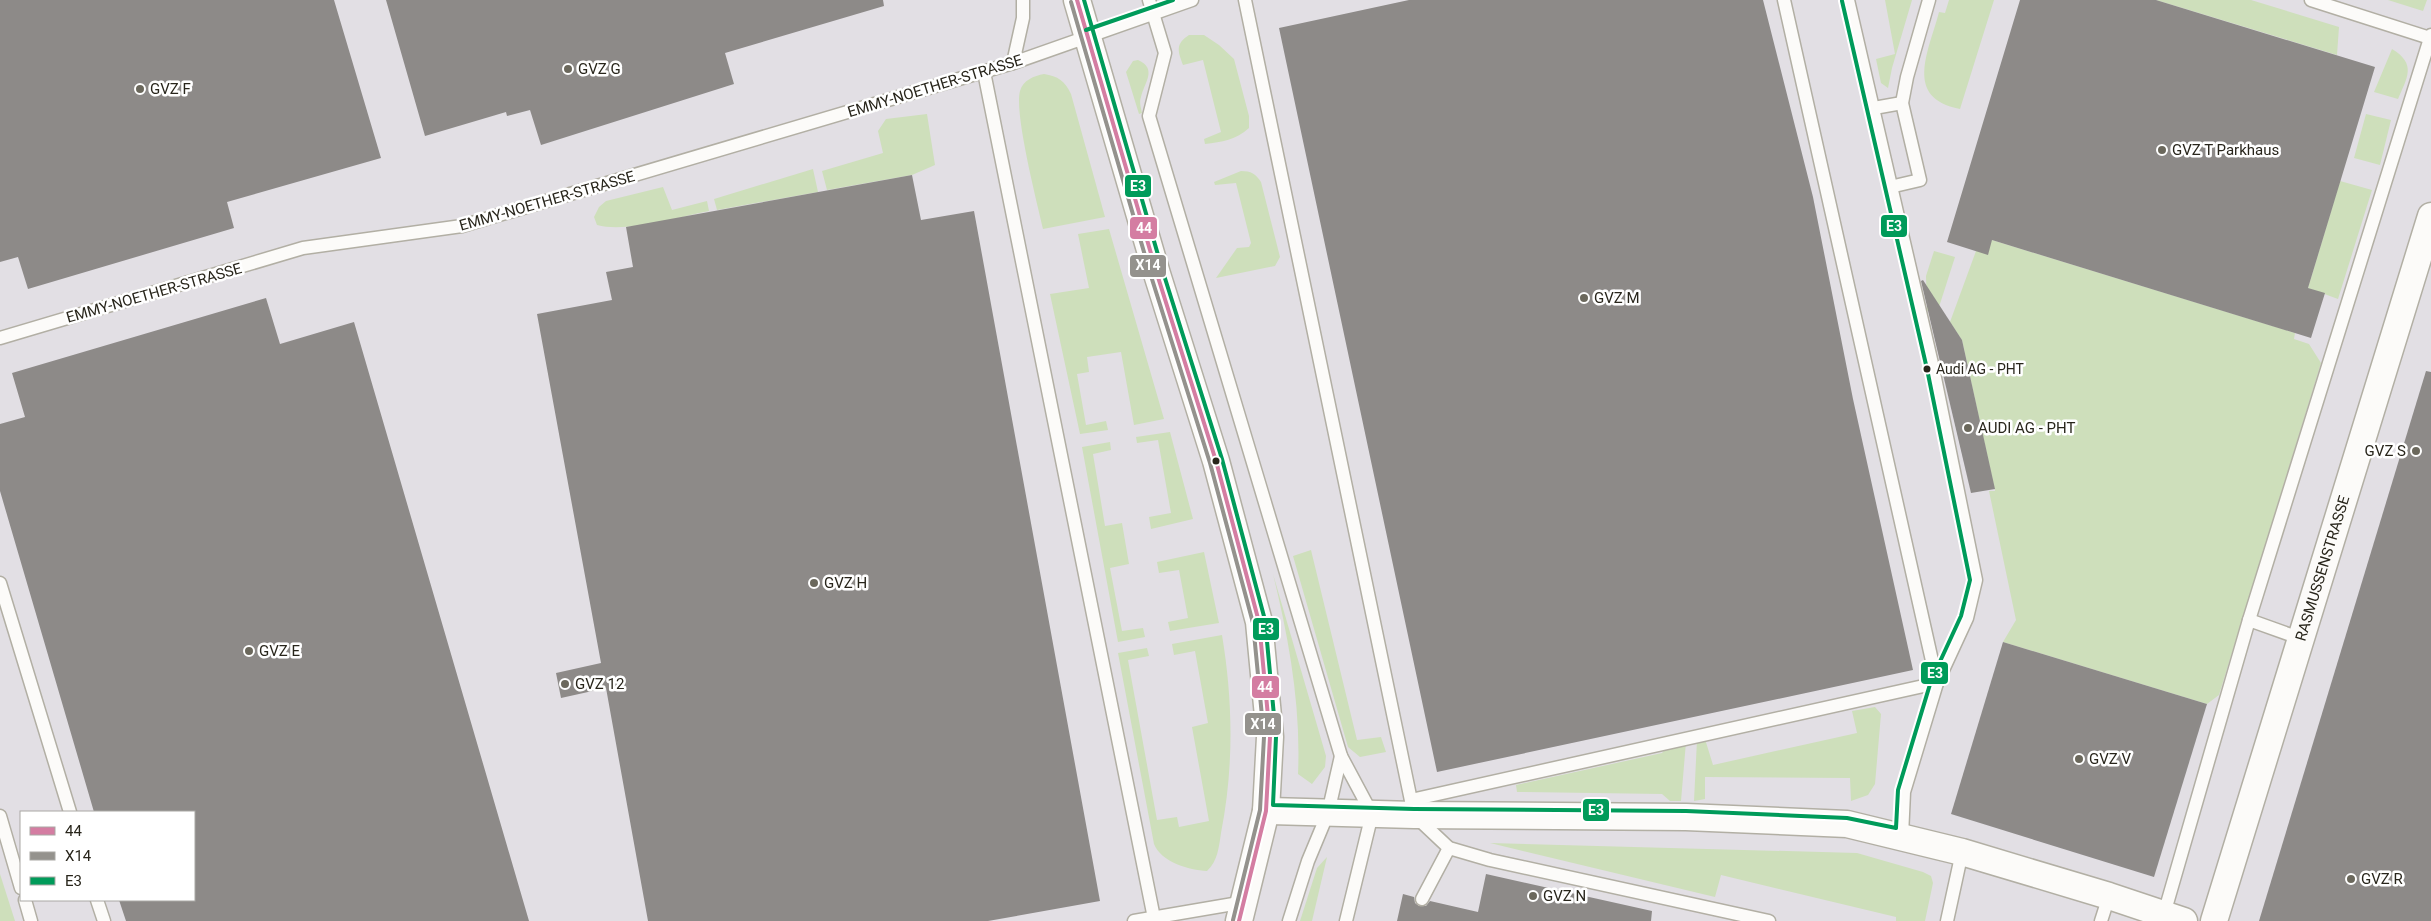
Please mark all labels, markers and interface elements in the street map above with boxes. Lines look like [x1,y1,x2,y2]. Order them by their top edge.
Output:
street label: EMMY-NOETHER-STRASSE [845,51,1025,121]
place label: GVZ G [578,60,621,78]
marker: GVZ G [562,63,574,75]
place label: GVZ F [150,80,191,98]
marker: GVZ F [134,83,146,95]
place label: GVZ T Parkhaus [2172,141,2279,159]
marker: GVZ T Parkhaus [2156,144,2168,156]
street label: EMMY-NOETHER-STRASSE [457,167,637,235]
line badge: E3 [1124,174,1152,198]
text: E3 [1130,178,1146,194]
line badge: E3 [1880,214,1908,238]
line badge: 44 [1129,216,1158,240]
text: E3 [1886,218,1902,234]
text: 44 [1136,220,1152,236]
line badge: X14 [1129,254,1167,278]
text: X14 [1136,257,1160,273]
street label: EMMY-NOETHER-STRASSE [64,259,244,327]
place label: GVZ M [1594,289,1640,307]
marker: GVZ M [1578,292,1590,304]
place label: Audi AG - PHT [1936,361,2025,377]
marker: Audi AG - PHT [1922,364,1932,374]
place label: AUDI AG - PHT [1978,419,2075,437]
marker: AUDI AG - PHT [1962,422,1974,434]
place label: GVZ S [2365,442,2406,460]
marker: GVZ S [2410,445,2422,457]
unlabelled marker [1211,456,1221,466]
street label: RASMUSSENSTRASSE [2292,493,2354,643]
place label: GVZ H [824,574,867,592]
marker: GVZ H [808,577,820,589]
line badge: E3 [1252,617,1280,641]
text: E3 [1258,621,1274,637]
place label: GVZ E [259,642,300,660]
marker: GVZ E [243,645,255,657]
line badge: E3 [1920,661,1949,685]
text: E3 [1927,665,1943,681]
place label: GVZ 12 [575,675,624,693]
line badge: 44 [1251,675,1280,699]
marker: GVZ 12 [559,678,571,690]
text: 44 [1257,679,1273,695]
line badge: X14 [1244,712,1282,736]
text: X14 [1251,716,1275,732]
place label: GVZ V [2089,750,2131,768]
marker: GVZ V [2073,753,2085,765]
line badge: E3 [1582,798,1610,822]
text: E3 [1588,802,1604,818]
legend [20,811,195,901]
text: 44 [65,822,82,840]
text: X14 [65,847,92,865]
place label: GVZ R [2361,870,2403,888]
text: E3 [65,872,82,890]
marker: GVZ R [2345,873,2357,885]
place label: GVZ N [1543,887,1586,905]
marker: GVZ N [1527,890,1539,902]

